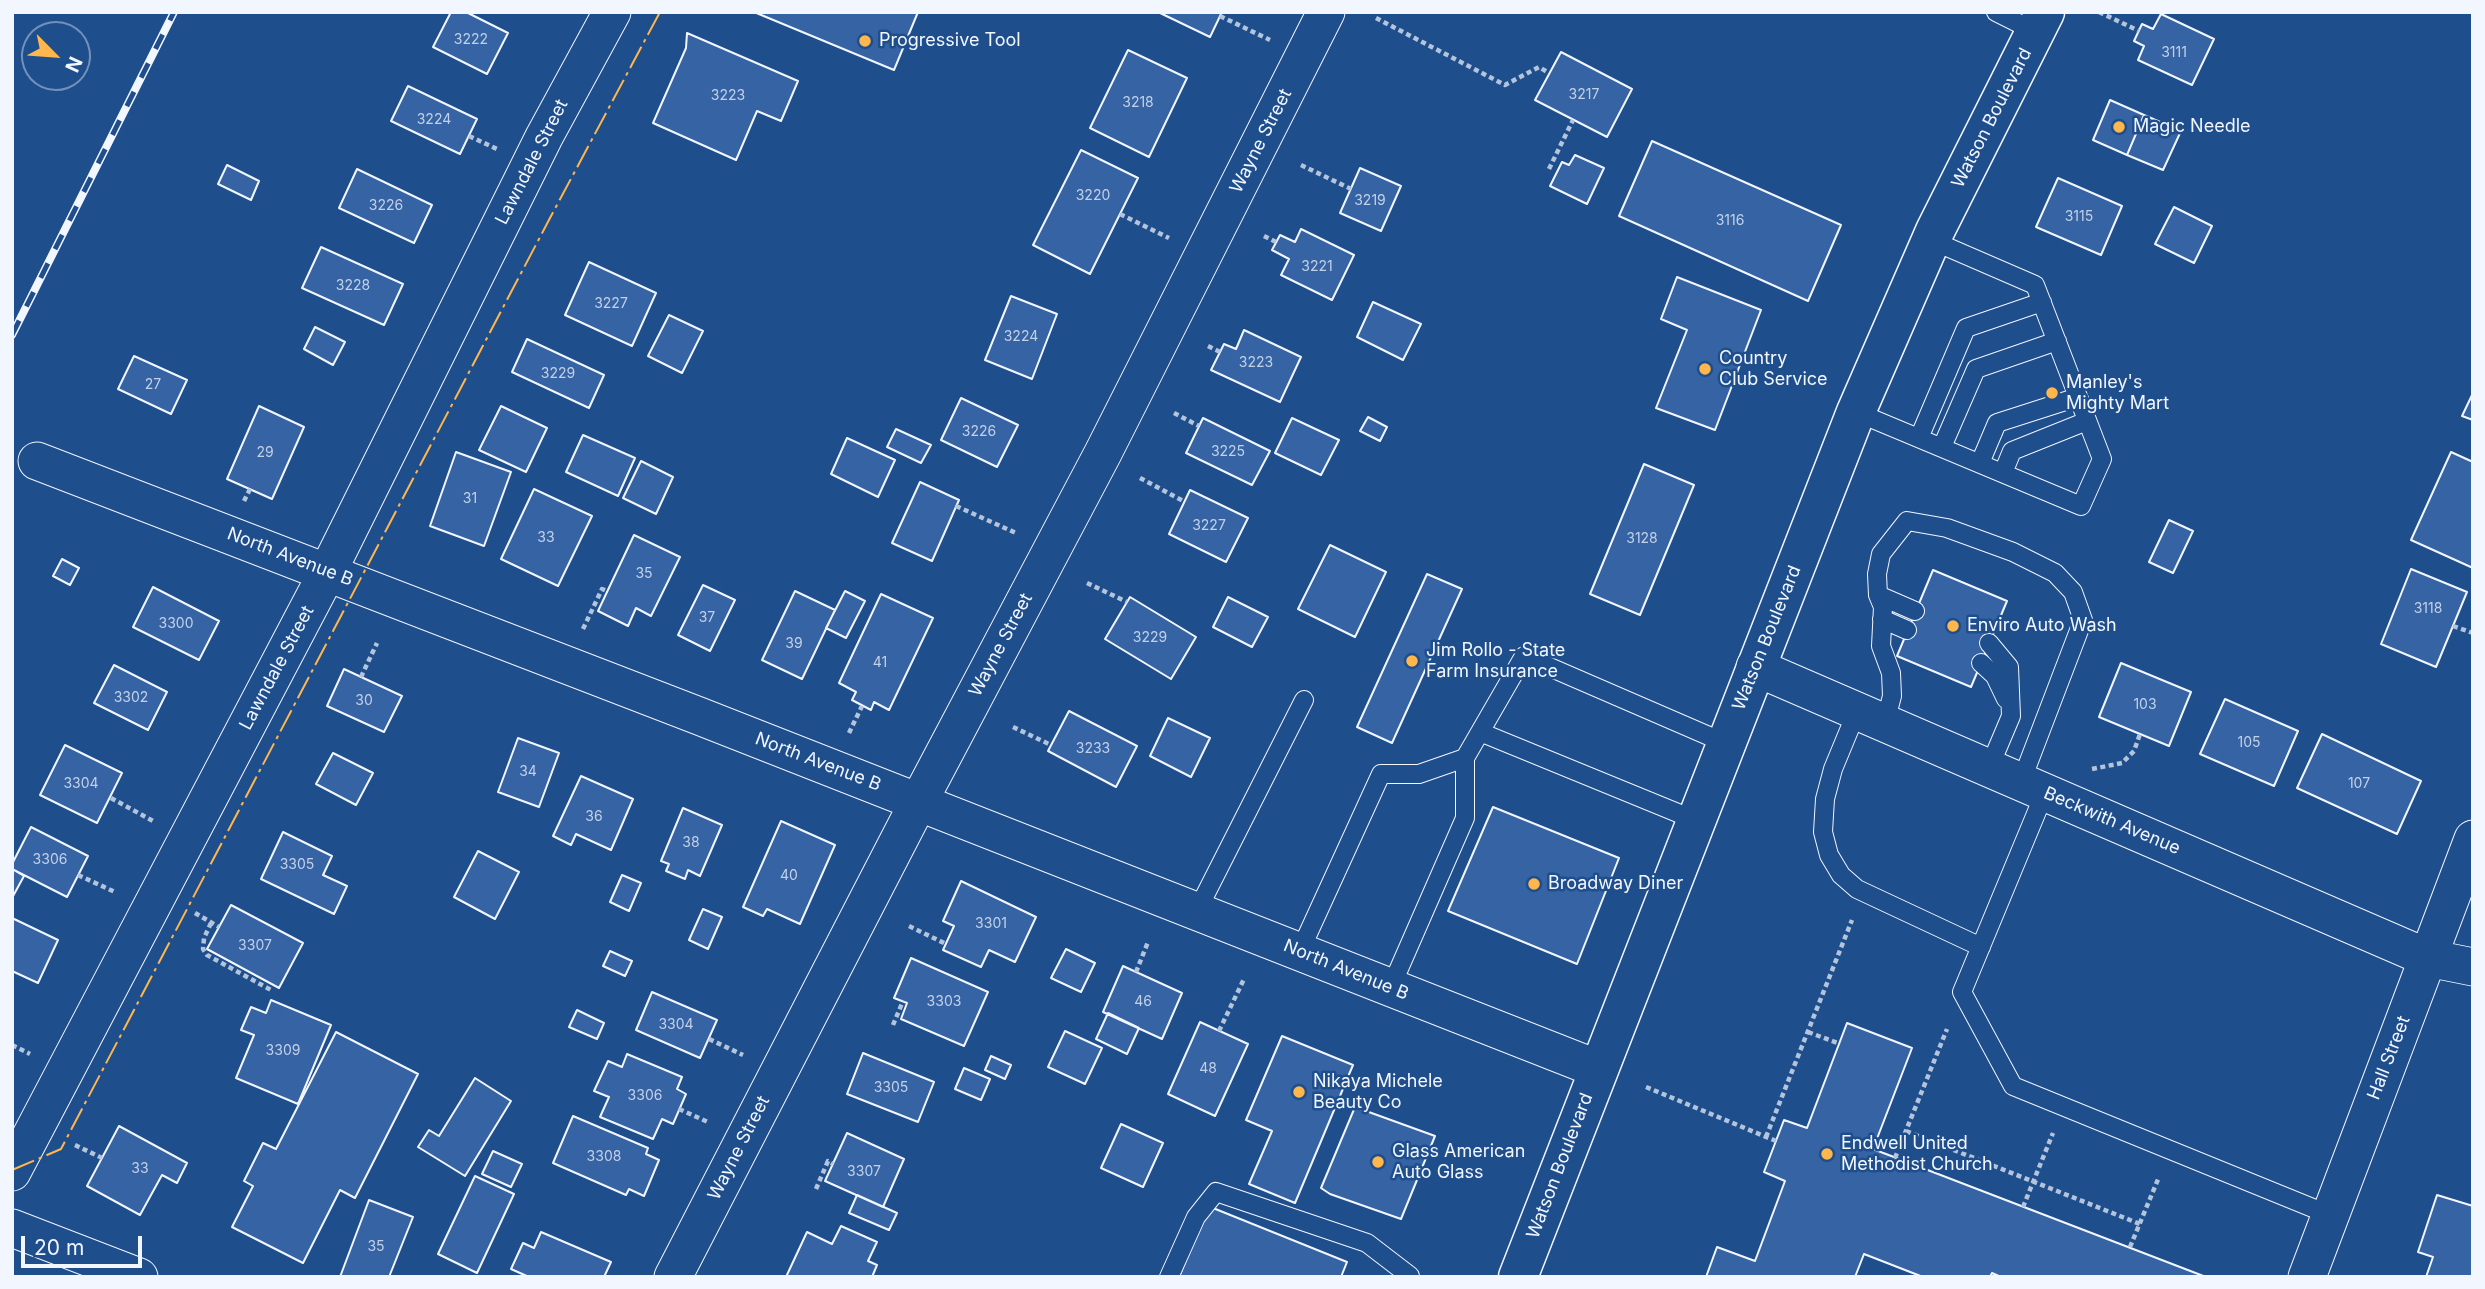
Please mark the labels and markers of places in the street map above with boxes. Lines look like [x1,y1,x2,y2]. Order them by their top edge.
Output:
place label: Progressive Tool [879,30,1021,52]
marker: Progressive Tool [857,33,873,49]
place label: Magic Needle [2133,116,2251,138]
marker: Magic Needle [2111,119,2127,135]
place label: Country Club Service [1719,348,1828,390]
marker: Country Club Service [1697,361,1713,377]
place label: Manley's Mighty Mart [2066,372,2169,414]
marker: Manley's Mighty Mart [2044,385,2060,401]
place label: Enviro Auto Wash [1967,615,2117,637]
marker: Enviro Auto Wash [1945,618,1961,634]
place label: Jim Rollo - State Farm Insurance [1426,640,1565,682]
marker: Jim Rollo - State Farm Insurance [1404,653,1420,669]
place label: Broadway Diner [1548,873,1683,895]
marker: Broadway Diner [1526,876,1542,892]
place label: Nikaya Michele Beauty Co [1313,1071,1443,1114]
marker: Nikaya Michele Beauty Co [1291,1084,1307,1100]
place label: Endwell United Methodist Church [1841,1133,1993,1176]
place label: Glass American Auto Glass [1392,1141,1525,1184]
marker: Endwell United Methodist Church [1819,1146,1835,1162]
marker: Glass American Auto Glass [1370,1154,1386,1170]

